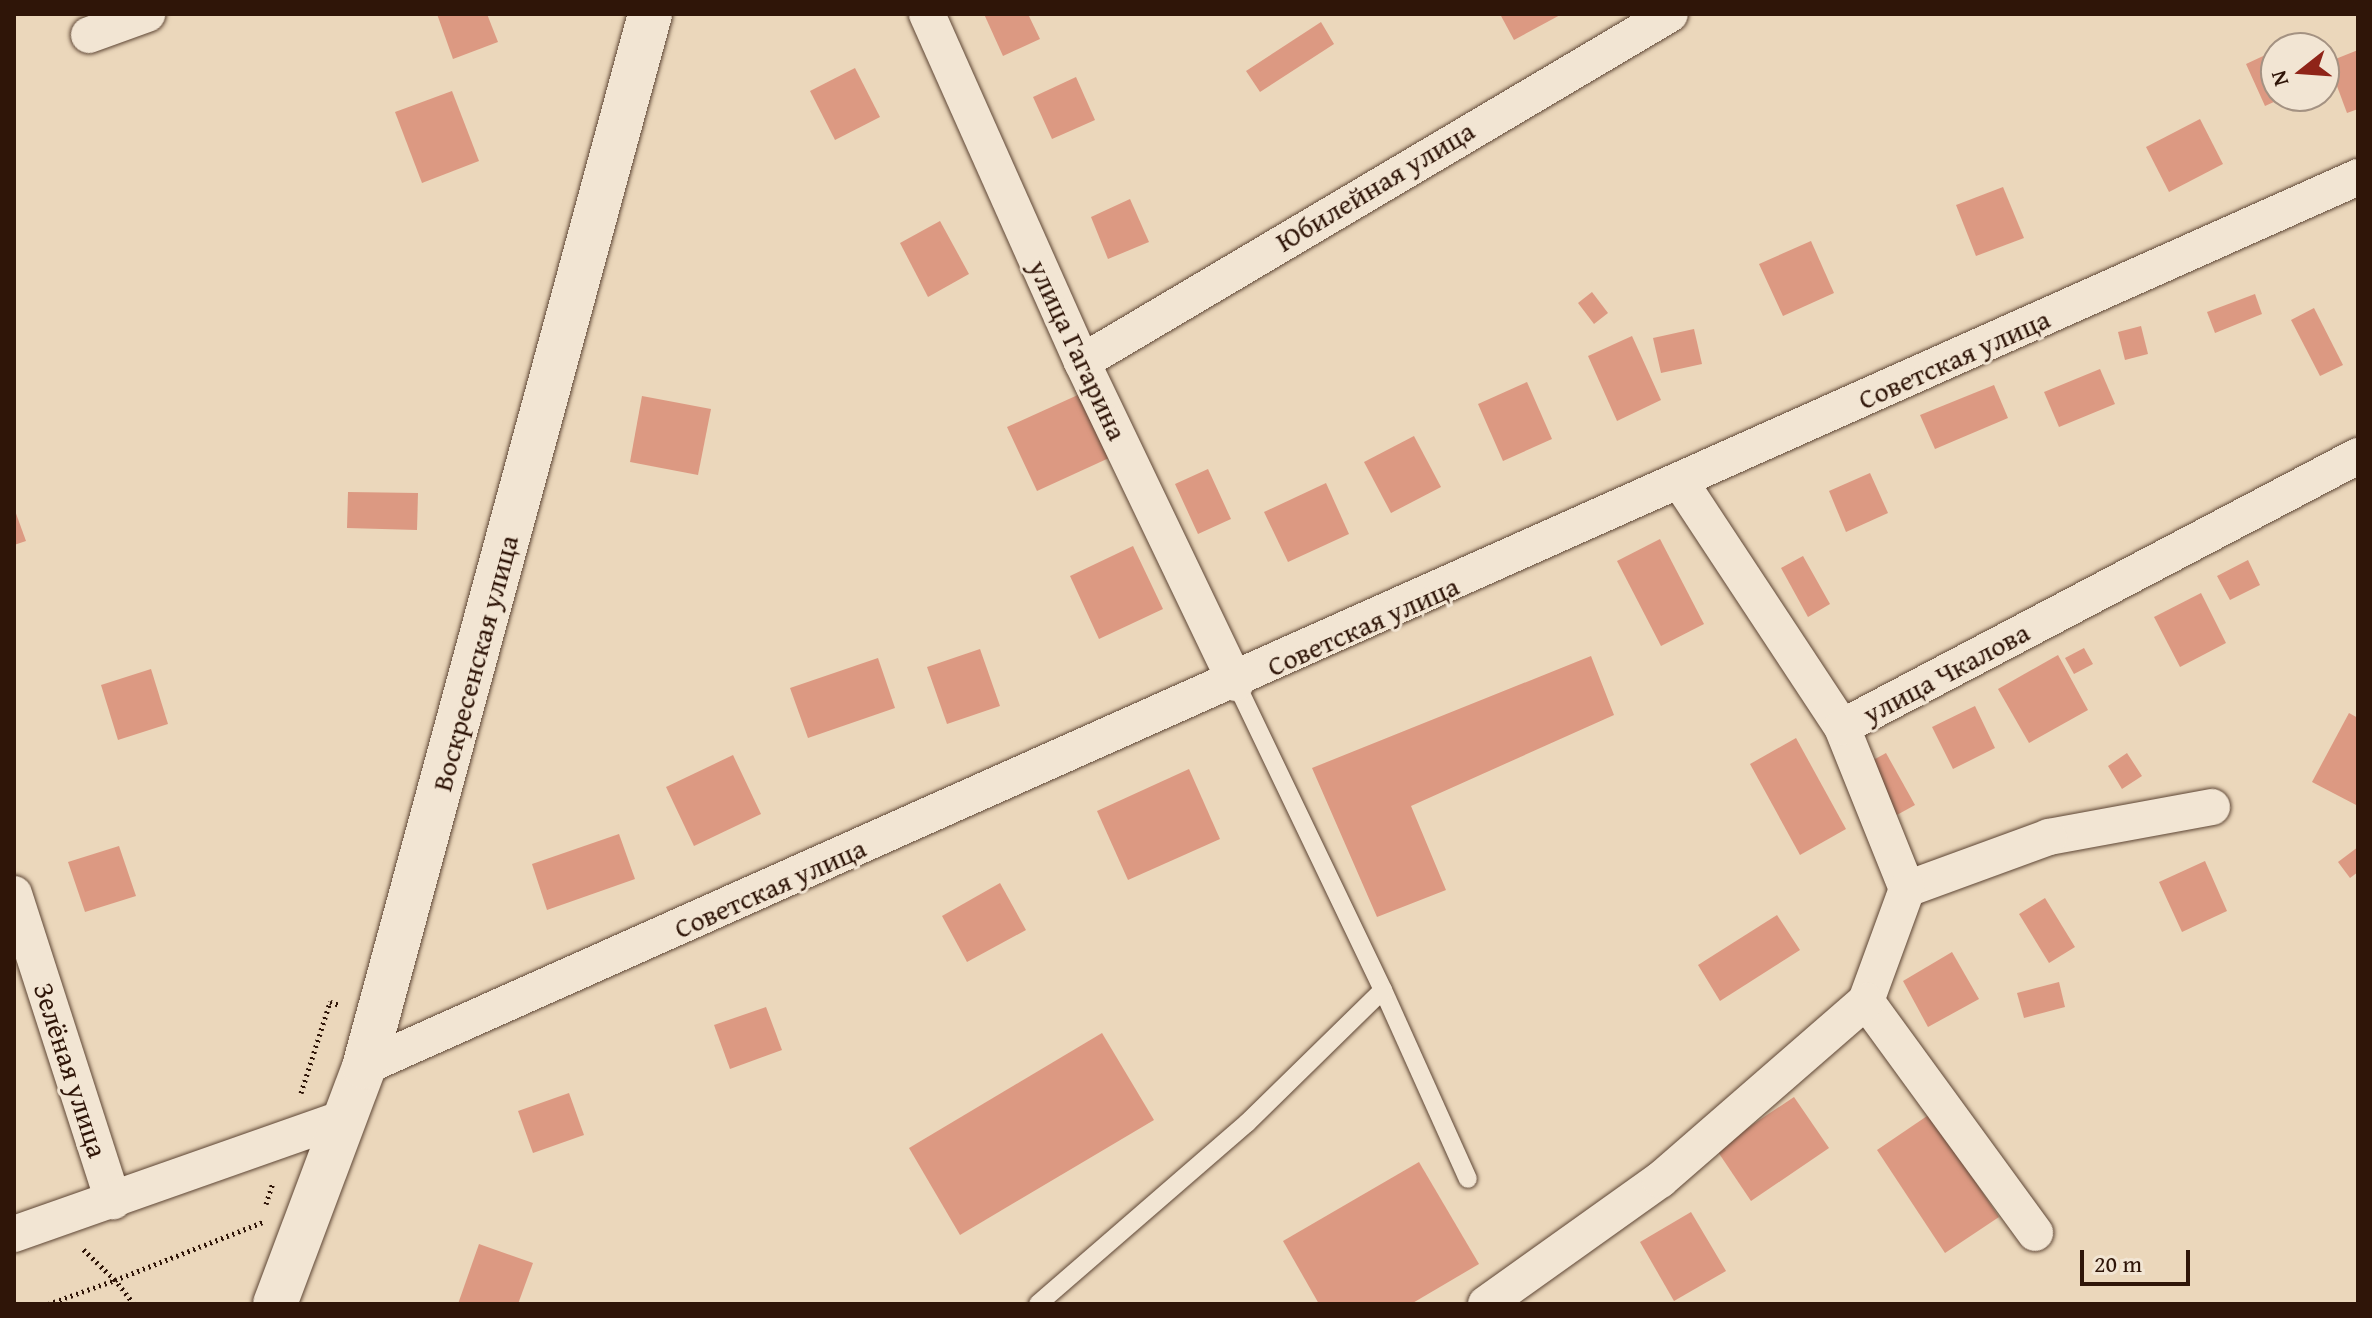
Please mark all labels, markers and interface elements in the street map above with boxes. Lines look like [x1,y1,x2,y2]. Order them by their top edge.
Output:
north arrow [2260,32,2340,112]
text: N [2262,67,2296,90]
street label: Юбилейная улица [1270,113,1480,259]
street label: улица Гагарина [1022,254,1134,446]
street label: Советская улица [1853,302,2055,416]
street label: Воскресенская улица [425,531,525,795]
street label: Советская улица [1262,569,1464,683]
street label: улица Чкалова [1857,615,2035,731]
street label: Советская улица [669,831,871,945]
street label: Зелёная улица [27,978,115,1162]
scale bar [2084,1234,2194,1284]
text: 20 m [2094,1246,2142,1281]

